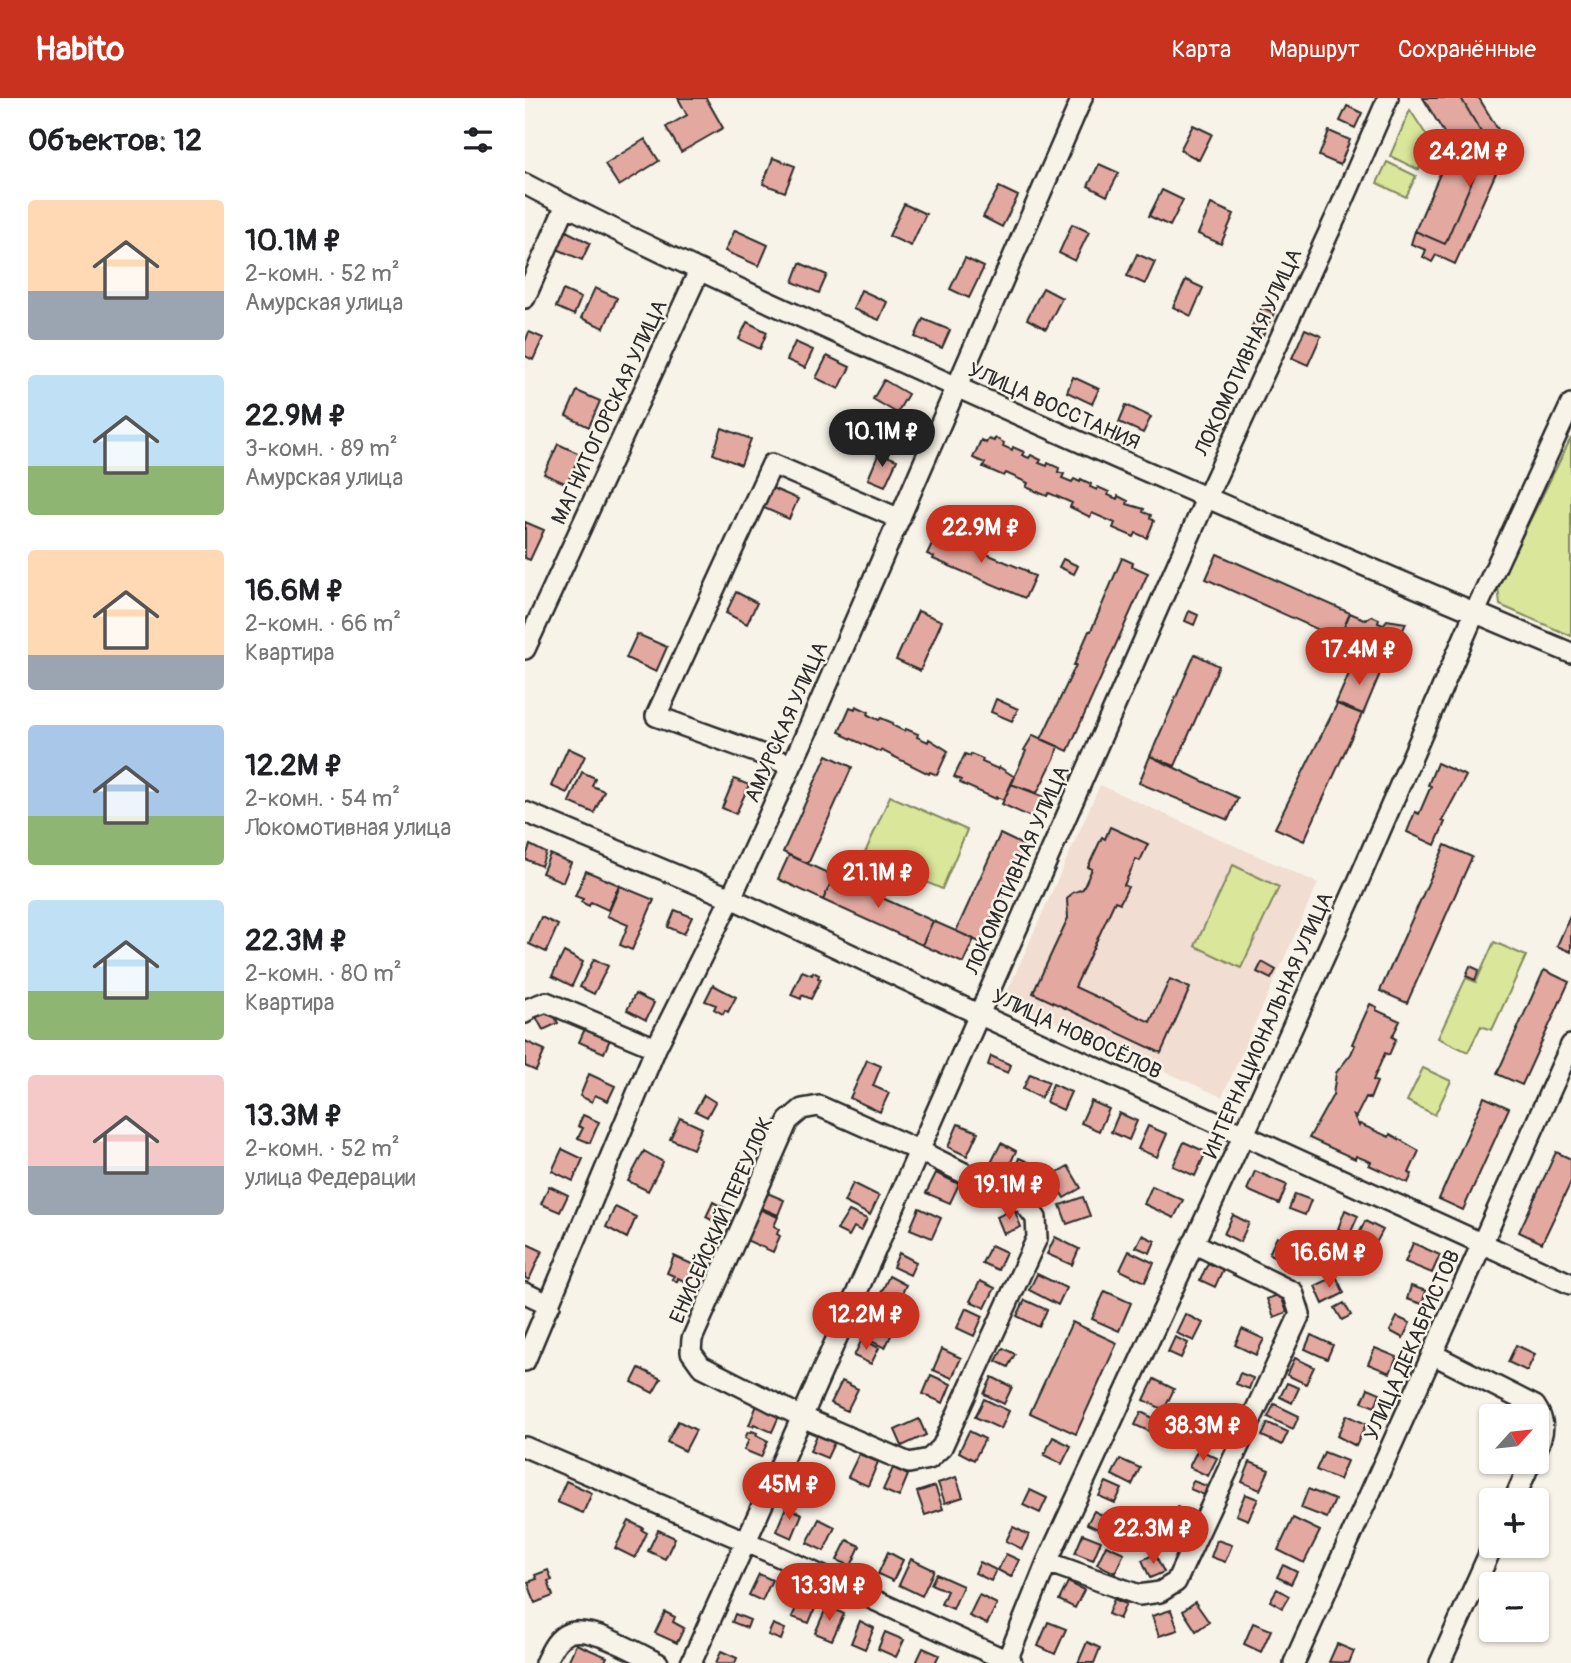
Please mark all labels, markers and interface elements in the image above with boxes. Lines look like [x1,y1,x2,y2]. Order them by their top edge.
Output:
text: Habito [35,29,124,70]
text: Карта [1172,35,1231,64]
text: Маршрут [1269,35,1360,64]
text: Сохранённые [1398,35,1536,64]
icon: filters [459,121,497,159]
text: Объектов: 12 [28,122,202,159]
pin: 24.2M ₽ [1404,130,1534,189]
text: 24.2M ₽ [1429,137,1509,166]
text: 10.1M ₽ [245,222,342,259]
icon: home [84,228,168,312]
street label: ЛОКОМОТИВНАЯ УЛИЦА [1188,244,1308,461]
text: 2-комн. · 52 m² [245,259,400,288]
text: Амурская улица [245,288,403,317]
street label: МАГНИТОГОРСКАЯ УЛИЦА [545,295,674,529]
street label: УЛИЦА ВОССТАНИЯ [964,356,1144,456]
text: 22.9M ₽ [245,397,347,434]
icon: home [84,403,168,487]
pin: 10.1M ₽ [817,410,947,469]
text: 10.1M ₽ [845,417,919,446]
text: 3-комн. · 89 m² [245,434,398,463]
text: Амурская улица [245,463,403,492]
pin: 22.9M ₽ [916,505,1046,565]
text: 22.9M ₽ [942,513,1020,542]
text: 16.6M ₽ [245,572,344,609]
icon: home [84,578,168,662]
text: 2-комн. · 66 m² [245,609,401,638]
pin: 17.4M ₽ [1294,628,1424,687]
text: 17.4M ₽ [1322,635,1396,664]
street label: АМУРСКАЯ УЛИЦА [739,637,834,807]
text: Квартира [245,638,334,667]
text: 12.2M ₽ [245,747,343,784]
icon: home [84,753,168,837]
street label: ЛОКОМОТИВНАЯ УЛИЦА [959,762,1076,980]
text: 2-комн. · 54 m² [245,784,400,813]
text: Локомотивная улица [245,813,451,842]
pin: 21.1M ₽ [813,850,943,910]
text: 21.1M ₽ [842,858,914,887]
street label: ИНТЕРНАЦИОНАЛЬНАЯ УЛИЦА [1197,888,1340,1163]
text: 22.3M ₽ [245,922,348,959]
icon: home [84,928,168,1012]
text: 2-комн. · 80 m² [245,959,402,988]
street label: УЛИЦА НОВОСЁЛОВ [987,983,1166,1086]
text: Квартира [245,988,334,1017]
text: 13.3M ₽ [245,1097,343,1134]
icon: home [84,1103,168,1187]
street label: ЕНИСЕЙСКИЙ ПЕРЕУЛОК [664,1113,779,1328]
text: 2-комн. · 52 m² [245,1134,400,1163]
pin: 19.1M ₽ [944,1162,1074,1222]
text: улица Федерации [245,1163,416,1192]
text: 19.1M ₽ [974,1170,1044,1199]
pin: 16.6M ₽ [1264,1230,1394,1290]
text: 16.6M ₽ [1291,1238,1367,1267]
street label: УЛИЦА ДЕКАБРИСТОВ [1358,1246,1467,1445]
pin: 12.2M ₽ [801,1292,931,1352]
text: 12.2M ₽ [828,1300,904,1329]
pin: 38.3M ₽ [1138,1404,1268,1463]
north arrow [1479,1404,1549,1474]
map controls [1479,1404,1549,1642]
text: 38.3M ₽ [1164,1411,1242,1440]
pin: 45M ₽ [740,1462,838,1522]
text: 45M ₽ [758,1470,820,1499]
button: + [1479,1488,1549,1558]
pin: 22.3M ₽ [1088,1506,1218,1566]
text: 22.3M ₽ [1114,1514,1192,1543]
pin: 13.3M ₽ [764,1564,894,1623]
text: 13.3M ₽ [791,1571,867,1600]
button: − [1479,1572,1549,1642]

